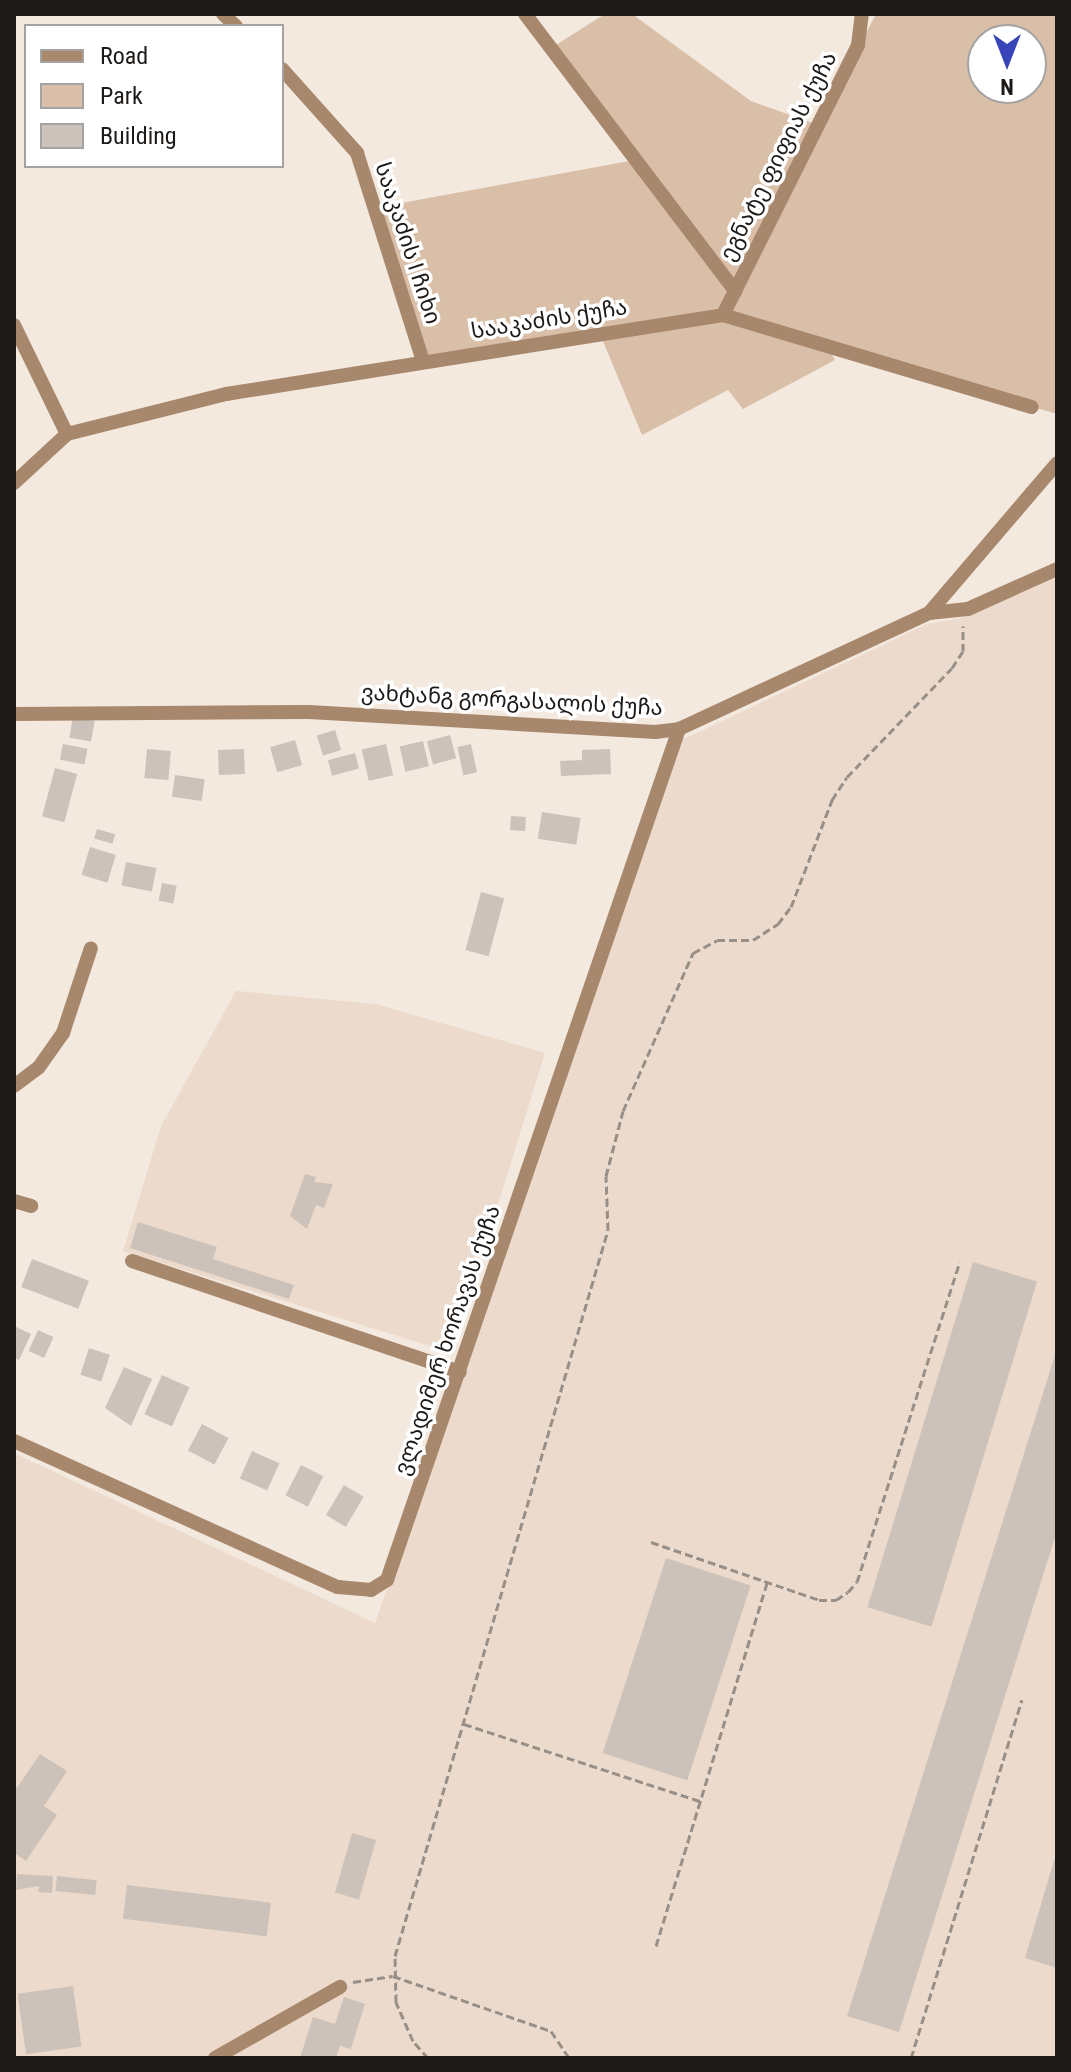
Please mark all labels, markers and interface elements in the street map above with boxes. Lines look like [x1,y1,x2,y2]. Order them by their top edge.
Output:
legend [24,24,284,168]
north arrow [967,24,1047,104]
text: Road [100,42,148,70]
street label: ეგნატე ფიფიას ქუჩა [714,47,842,265]
text: N [1000,74,1014,99]
text: Park [100,82,143,110]
text: Building [100,122,177,150]
street label: სააკაძის I ჩიხი [369,159,447,327]
street label: სააკაძის ქუჩა [469,294,629,344]
street label: ვახტანგ გორგასალის ქუჩა [361,679,663,721]
street label: ვლადიმერ ხორავას ქუჩა [388,1202,506,1478]

